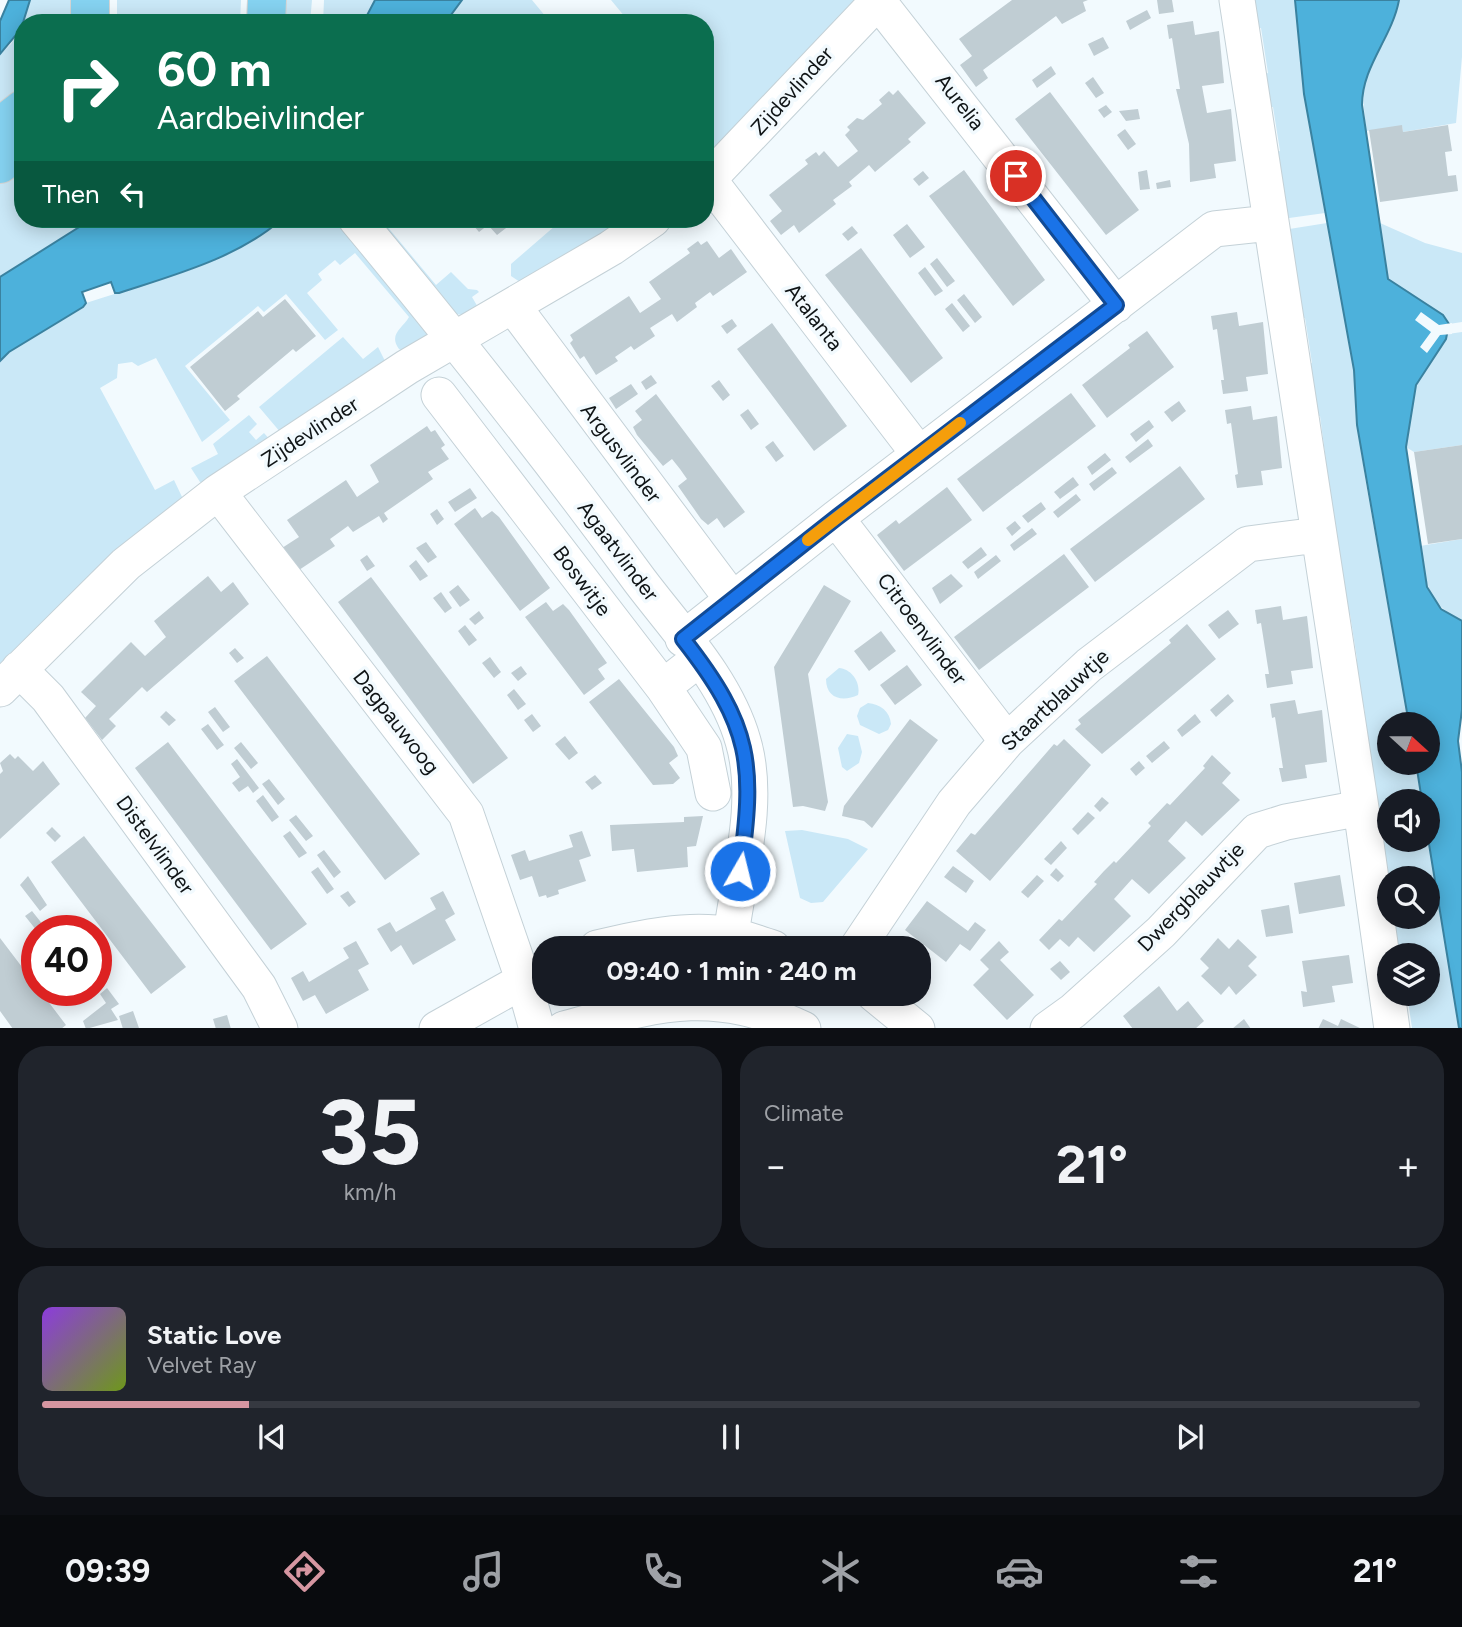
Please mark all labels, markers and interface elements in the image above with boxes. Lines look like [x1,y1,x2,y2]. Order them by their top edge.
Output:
text: 60 m [157,39,272,98]
street label: Zijdevlinder [745,41,838,140]
icon: right [42,42,133,133]
street label: Aurelia [931,69,990,135]
text: Aardbeivlinder [157,99,364,137]
pin [986,146,1046,206]
icon: arrive [997,157,1035,195]
icon: left [114,175,152,213]
text: Then [42,178,100,210]
street label: Atalanta [780,278,848,355]
street label: Zijdevlinder [257,391,363,472]
street label: Argusvlinder [576,398,667,507]
street label: Agaatvlinder [573,496,664,606]
street label: Boswitje [548,541,617,621]
street label: Citroenvlinder [872,568,972,689]
street label: Staartblauwtje [996,643,1114,756]
street label: Dagpauwoog [348,665,445,779]
north arrow [1377,712,1440,775]
map controls [1377,712,1440,1006]
button: sound [1377,789,1440,852]
street label: Distelvlinder [111,790,200,899]
position arrow [703,834,777,908]
street label: Dwergblauwtje [1132,837,1249,957]
button: search [1377,866,1440,929]
speed limit sign: 40 [21,915,112,1006]
button: layers [1377,943,1440,1006]
text: 09:40 · 1 min · 240 m [607,955,856,987]
text: 35 [318,1078,422,1187]
text: Climate [764,1099,843,1127]
text: 21° [1056,1134,1128,1196]
text: − [764,1143,788,1189]
text: + [1396,1143,1420,1189]
text: km/h [344,1178,396,1206]
text: Static Love [147,1319,281,1351]
text: Velvet Ray [147,1351,256,1379]
icon: previous [253,1418,291,1456]
icon: pause [712,1418,750,1456]
icon: next [1171,1418,1209,1456]
icon: directions [280,1547,329,1596]
icon: music [459,1547,508,1596]
icon: phone [638,1547,687,1596]
icon: climate [816,1547,865,1596]
icon: car [995,1547,1044,1596]
icon: filters [1174,1547,1223,1596]
text: 09:39 [65,1552,150,1590]
text: 21° [1353,1552,1397,1590]

